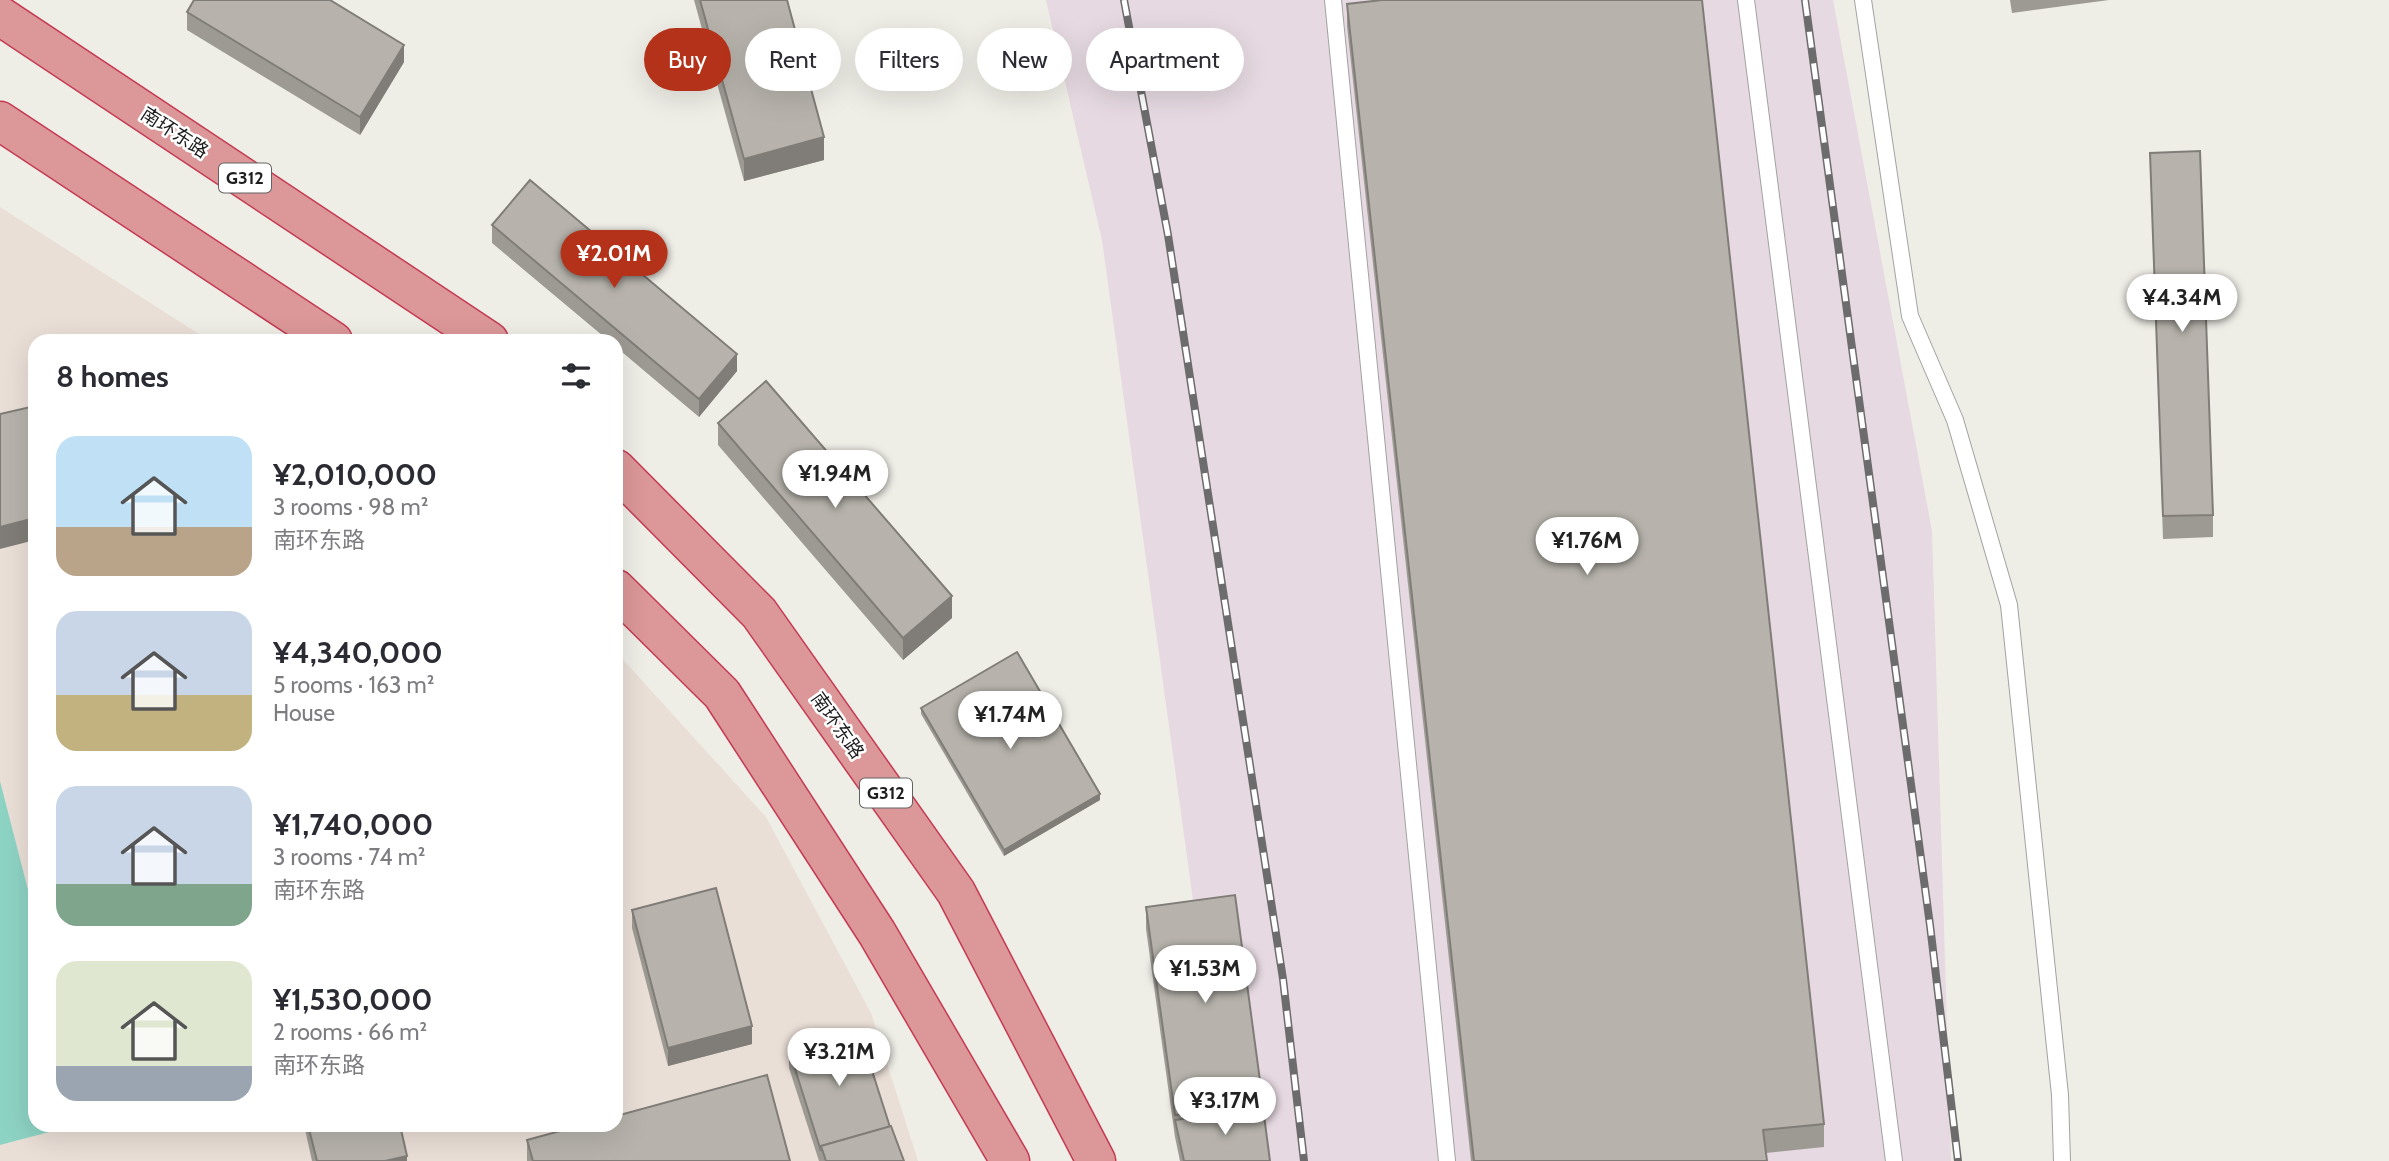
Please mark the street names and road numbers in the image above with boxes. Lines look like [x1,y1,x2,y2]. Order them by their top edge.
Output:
street label: 南环东路 [137,102,213,163]
road number: G312 [219,163,271,192]
street label: 南环东路 [806,688,869,763]
road number: G312 [860,778,912,808]

